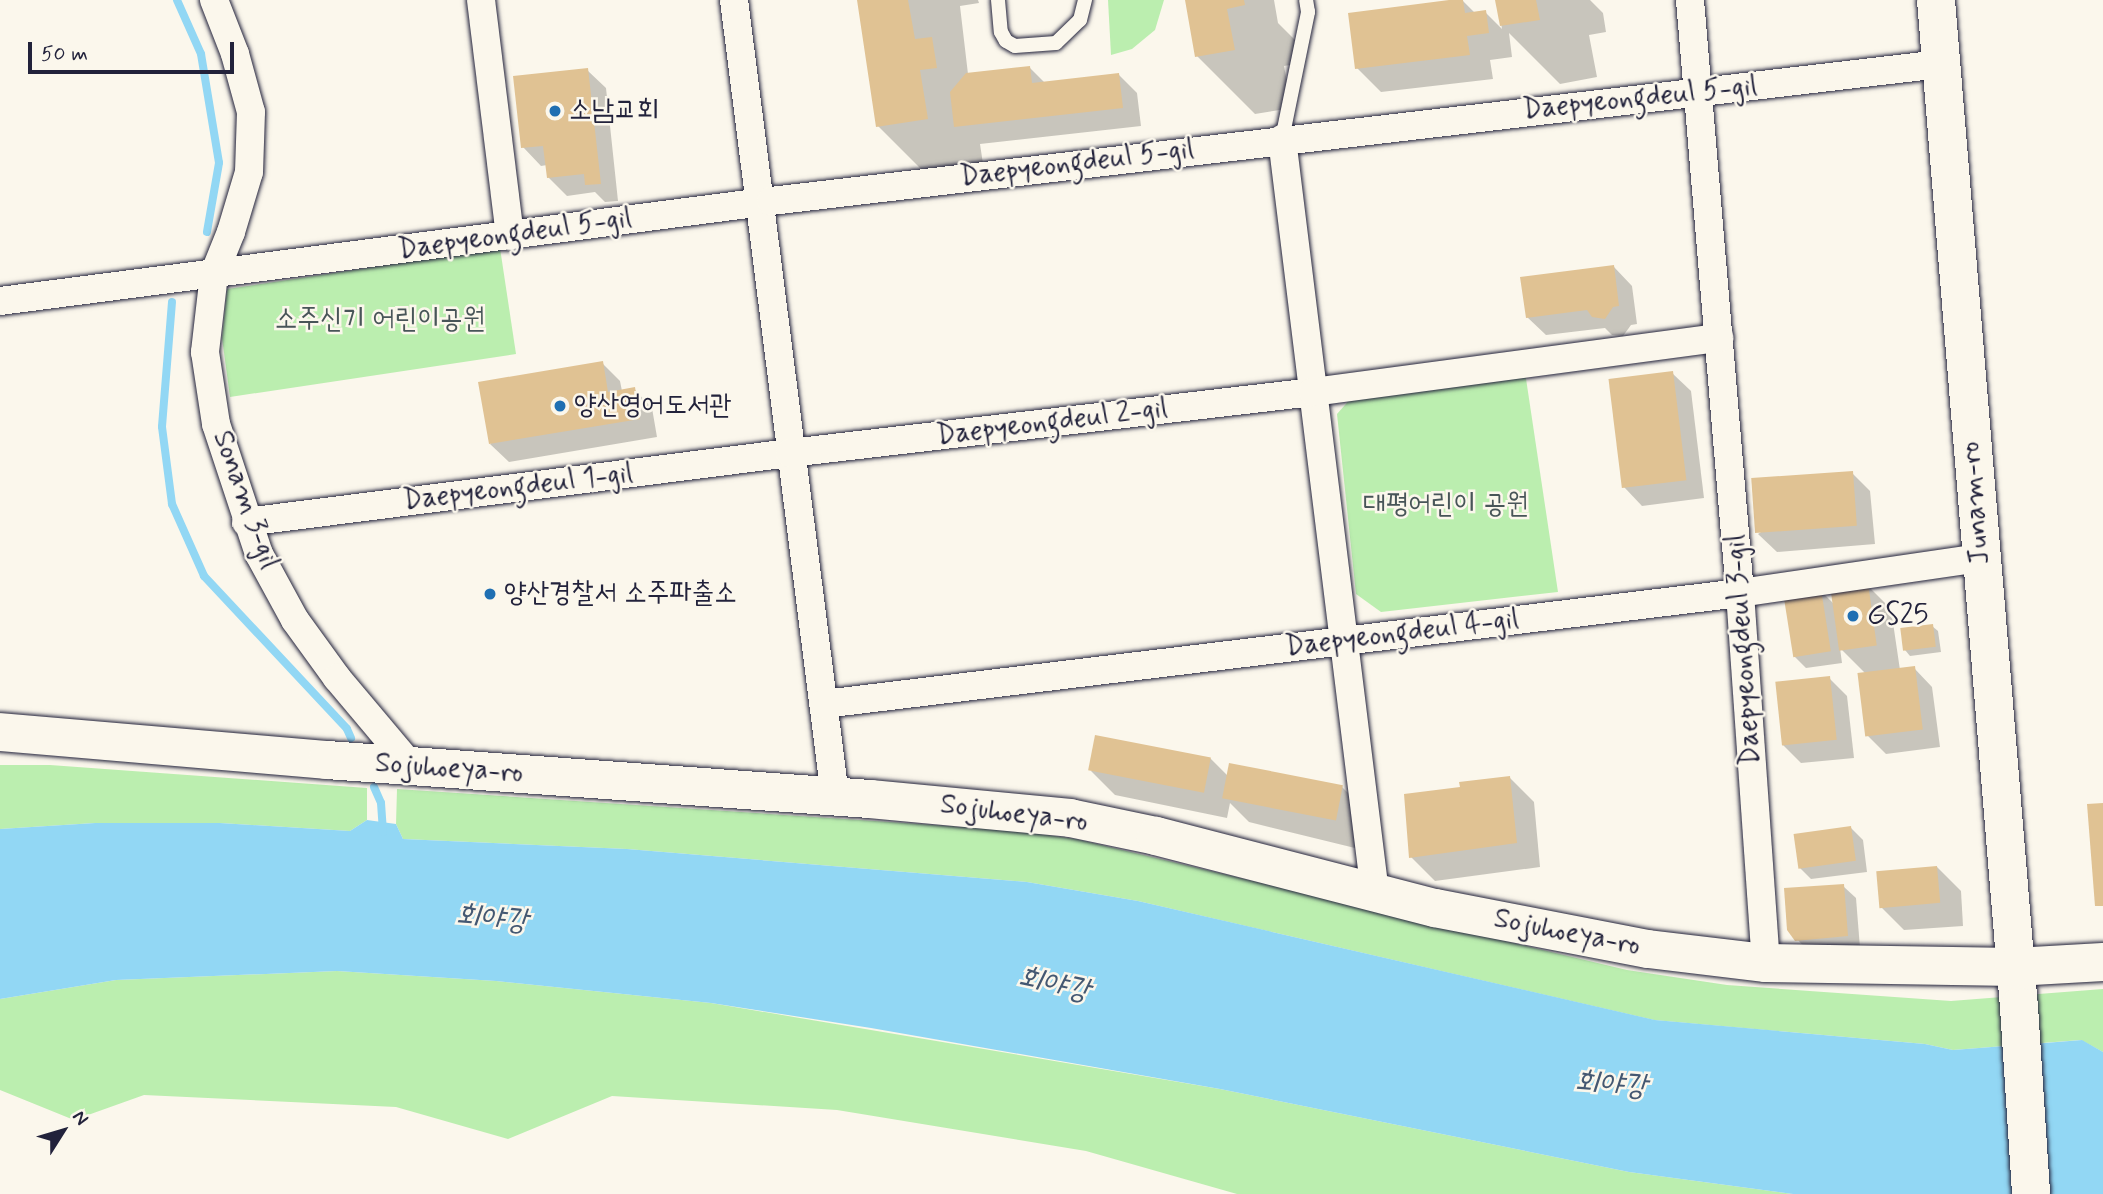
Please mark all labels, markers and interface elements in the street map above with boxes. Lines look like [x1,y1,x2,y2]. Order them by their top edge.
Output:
scale bar [32,28,238,72]
text: 50 m [41,40,88,68]
street label: Daepyeongdeul 5-gil [1521,70,1759,128]
place label: 소남교회 [569,94,659,128]
marker: 소남교회 [547,103,563,119]
street label: Daepyeongdeul 5-gil [958,133,1196,195]
street label: Daepyeongdeul 5-gil [396,202,634,268]
park label: 소주신기 어린이공원 [275,303,485,337]
place label: 양산영어도서관 [574,389,732,423]
street label: Daepyeongdeul 2-gil [935,392,1169,454]
marker: 양산영어도서관 [552,398,568,414]
street label: Sonam 3-gil [204,426,286,574]
street label: Junam-ro [1954,440,1998,566]
street label: Daepyeongdeul 1-gil [401,457,635,519]
park label: 대평어린이 공원 [1363,488,1529,522]
street label: Daepyeongdeul 3-gil [1719,533,1769,767]
place label: 양산경찰서 소주파출소 [504,577,737,611]
marker: 양산경찰서 소주파출소 [482,586,498,602]
place label: GS25 [1867,599,1928,633]
street label: Daepyeongdeul 4-gil [1283,603,1521,665]
marker: GS25 [1845,608,1861,624]
street label: Sojuhoeya-ro [374,747,524,791]
street label: Sojuhoeya-ro [938,788,1090,840]
water label: 회야강 [454,898,530,940]
street label: Sojuhoeya-ro [1491,902,1643,964]
water label: 회야강 [1015,960,1093,1010]
water label: 회야강 [1574,1065,1648,1105]
north arrow [28,1096,98,1166]
text: N [66,1105,94,1131]

